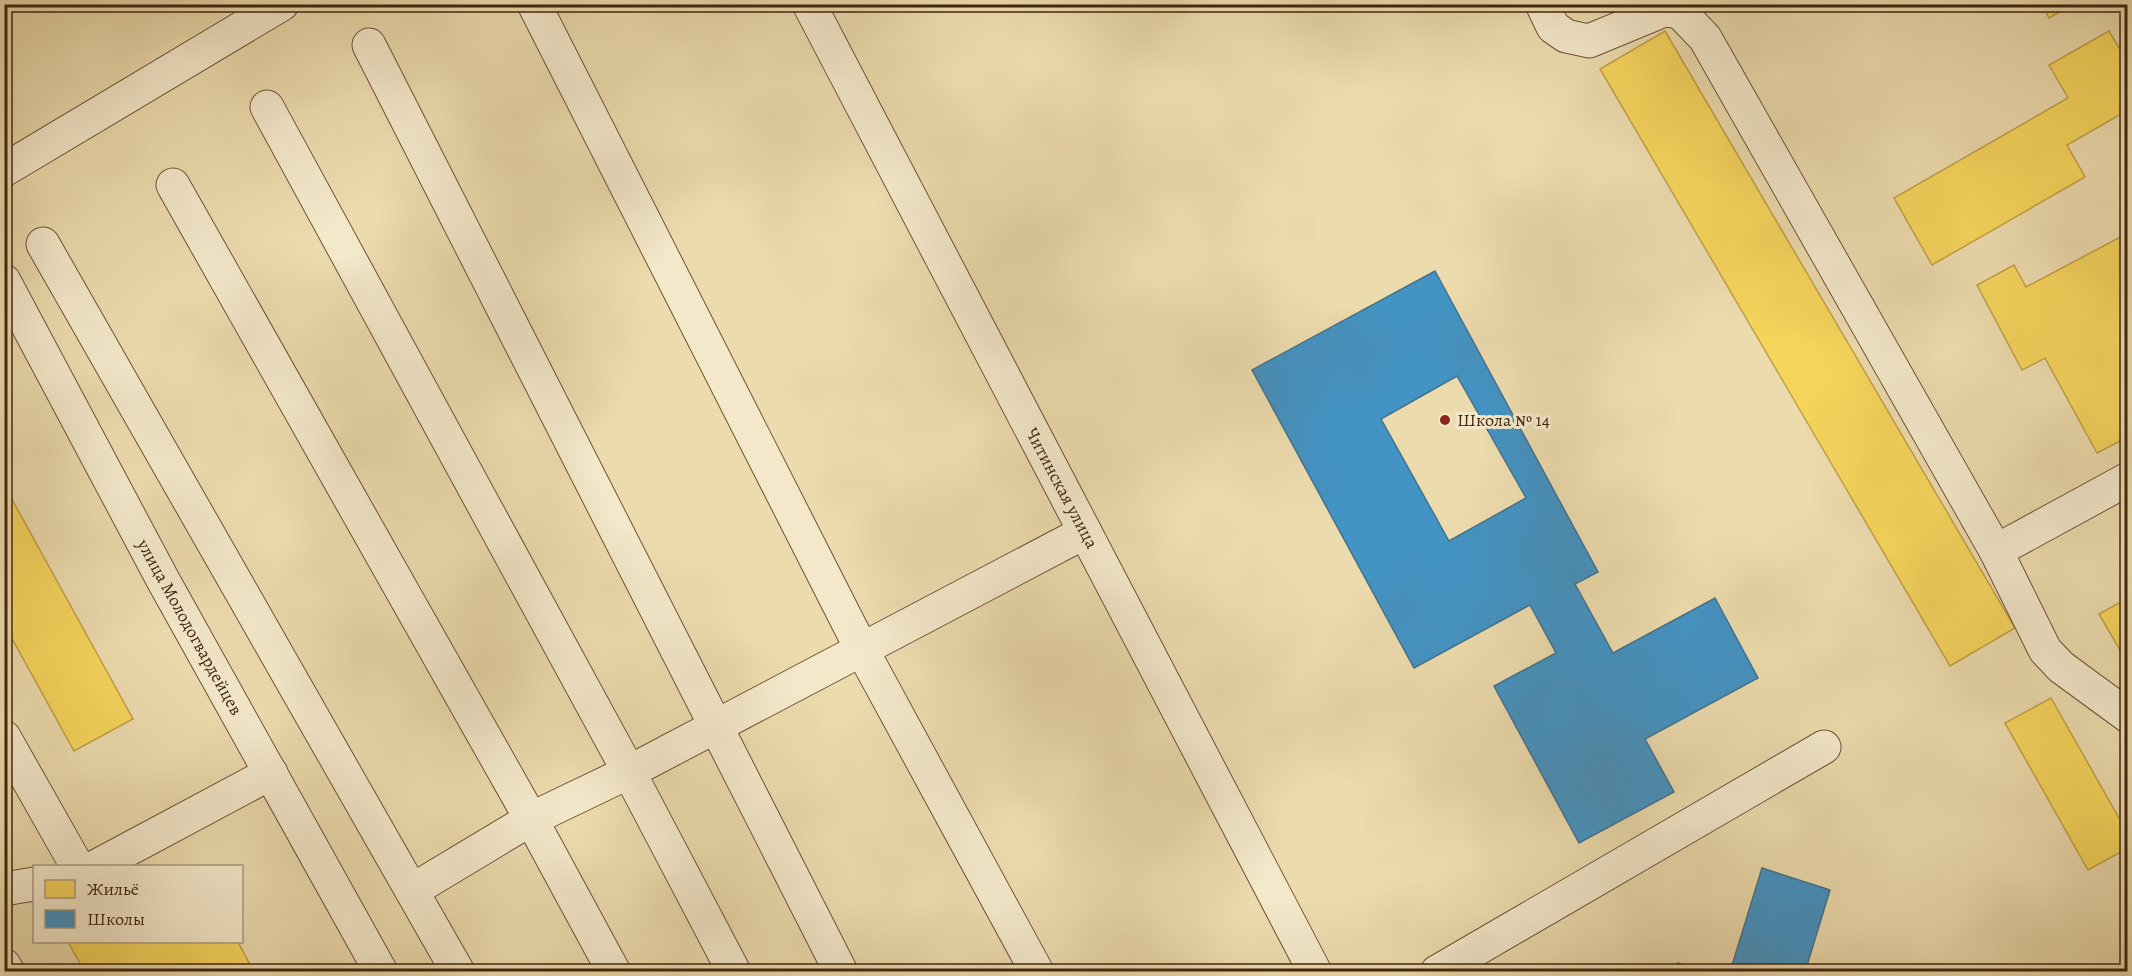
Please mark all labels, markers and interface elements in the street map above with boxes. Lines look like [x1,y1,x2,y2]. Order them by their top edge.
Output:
place label: Школа № 14 [1457,408,1550,432]
marker: Школа № 14 [1438,413,1452,427]
street label: Читинская улица [1020,423,1104,553]
street label: улица Молодогвардейцев [131,534,248,719]
legend [33,865,243,943]
text: Жильё [87,877,139,901]
text: Школы [87,907,145,931]

